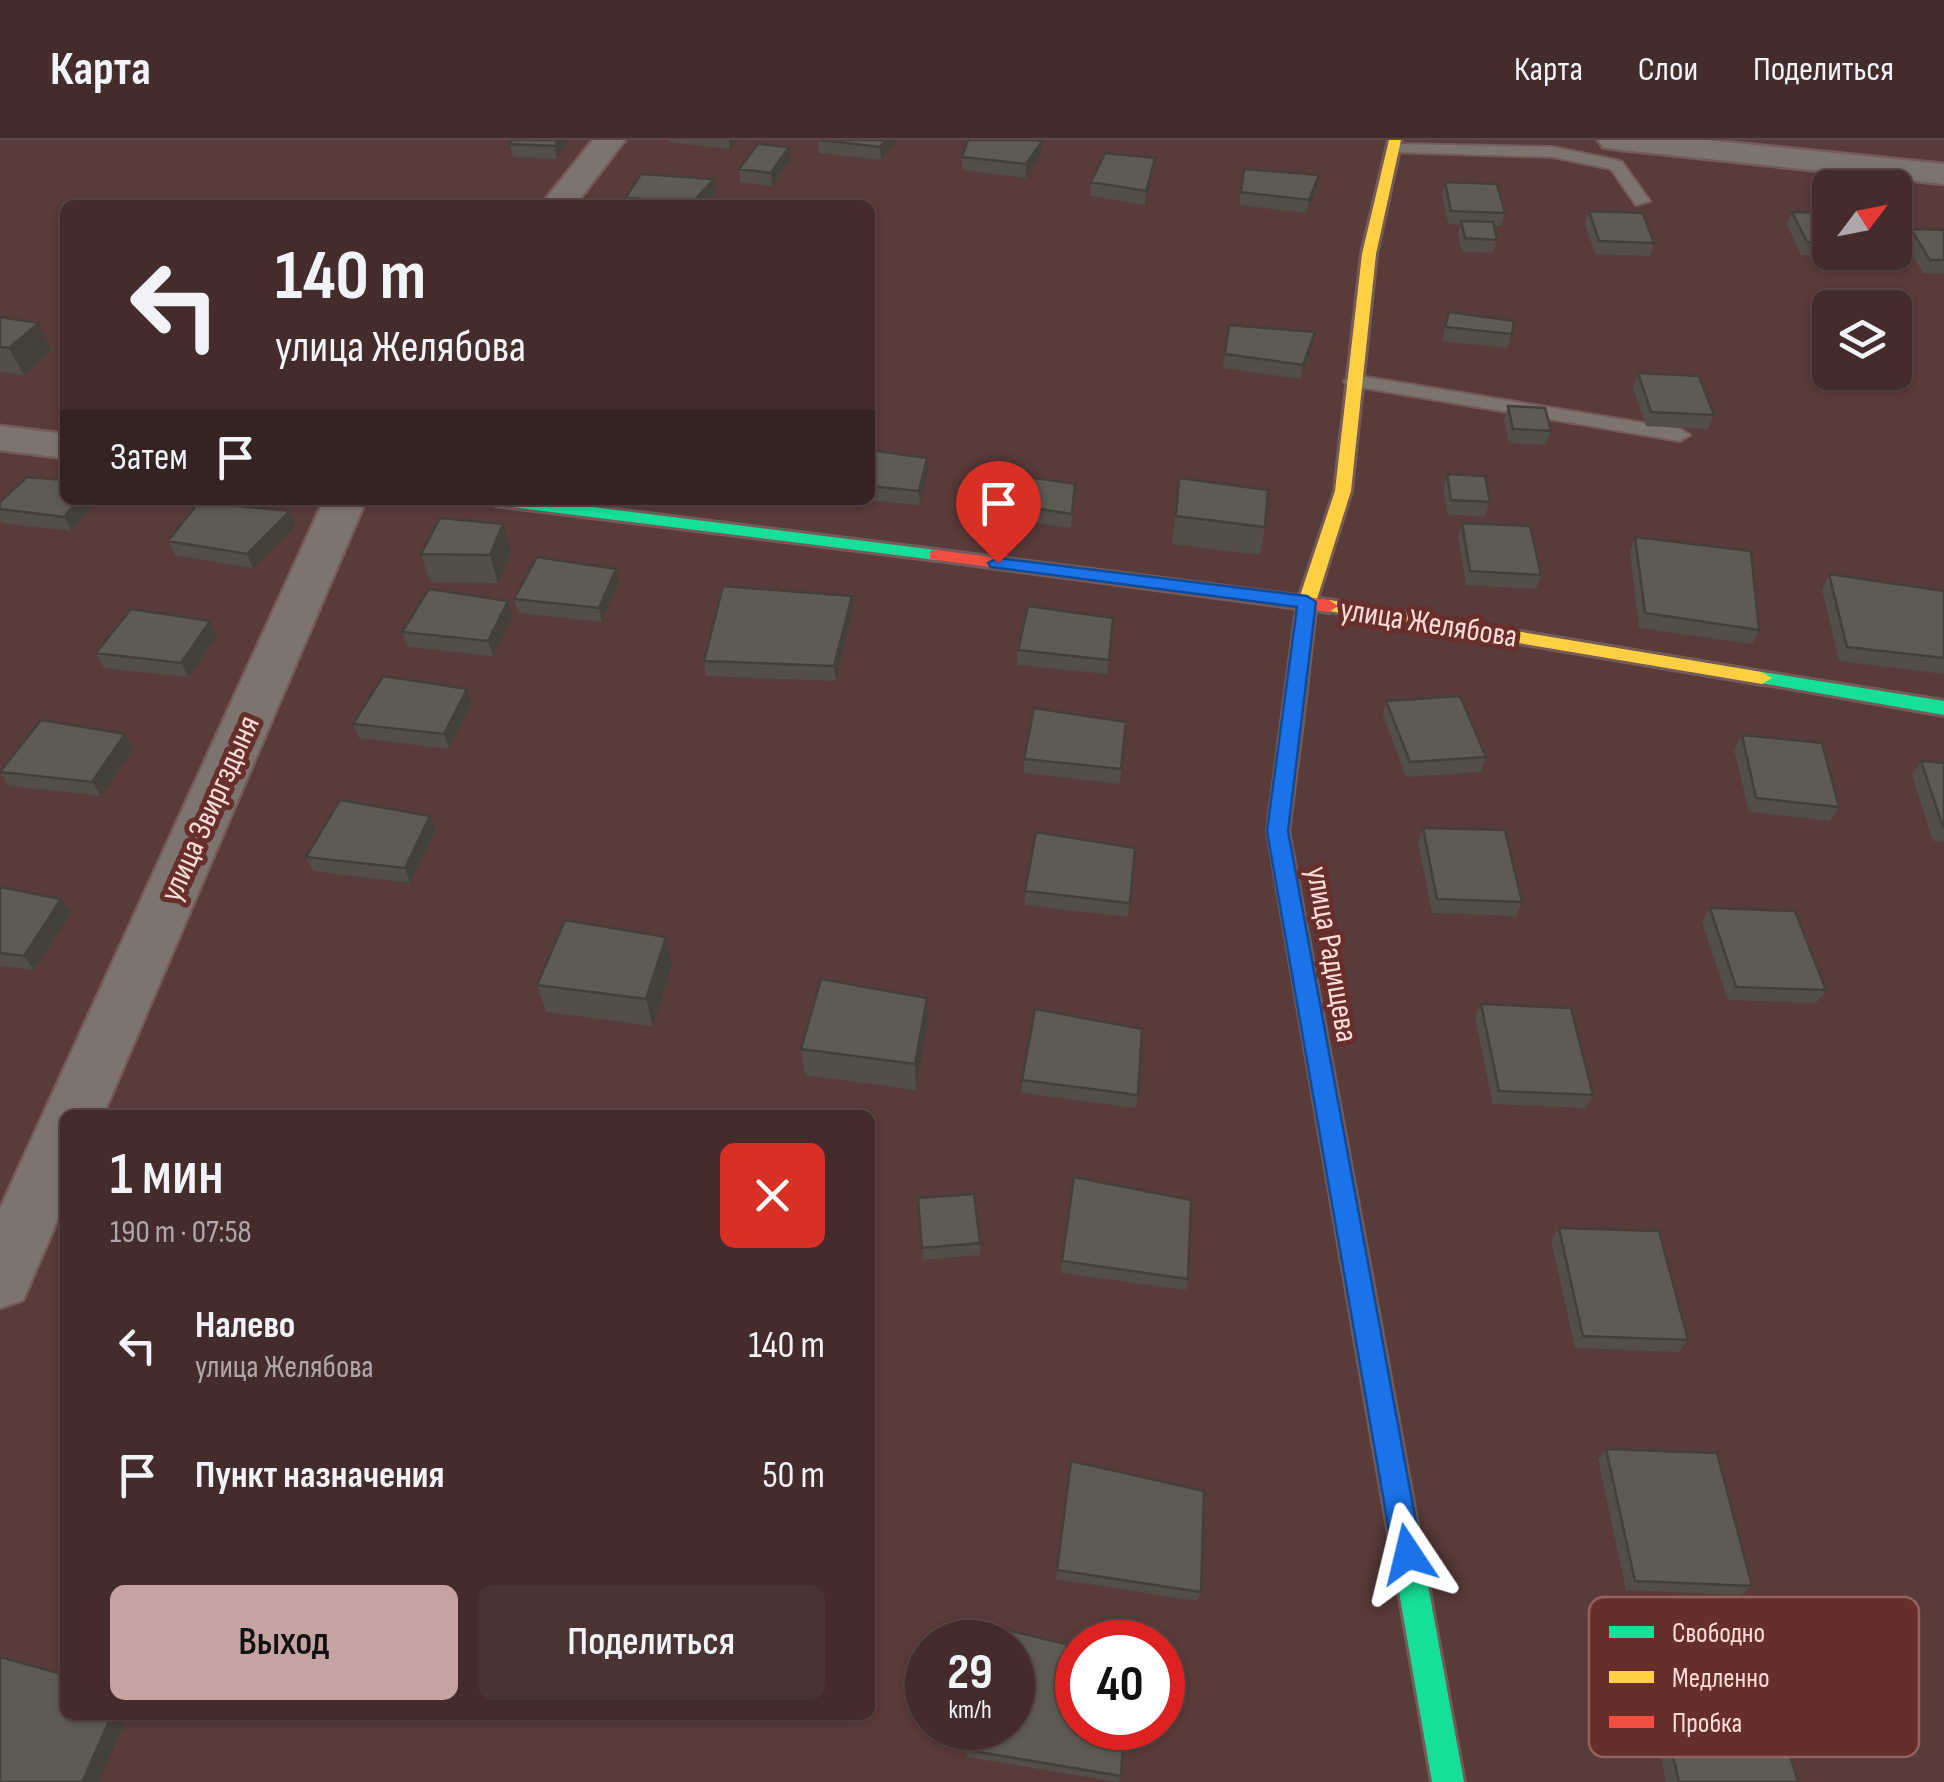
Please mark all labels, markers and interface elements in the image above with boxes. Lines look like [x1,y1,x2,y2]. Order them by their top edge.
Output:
text: Карта [50,41,151,98]
text: Карта [1514,48,1583,91]
text: Слои [1638,48,1698,91]
text: Поделиться [1753,48,1894,91]
north arrow [1812,170,1912,270]
map controls [1812,170,1912,390]
text: 140 m [275,235,426,319]
icon: left [110,240,240,370]
button: layers [1812,290,1912,390]
text: улица Желябова [275,320,526,375]
icon: arrive [208,430,263,485]
text: Затем [110,435,188,480]
pin [956,461,1041,564]
icon: arrive [971,476,1026,531]
street label: улица Желябова [1338,590,1520,657]
street label: улица Звиргздыня [152,710,269,908]
street label: улица Радищева [1297,863,1366,1045]
text: 1 мин [110,1139,224,1211]
button: close [720,1143,825,1248]
text: 190 m · 07:58 [110,1213,252,1252]
text: Налево [195,1303,295,1348]
icon: left [110,1318,165,1373]
text: 140 m [748,1323,825,1368]
text: улица Желябова [195,1348,374,1387]
icon: arrive [110,1448,165,1503]
text: Пункт назначения [195,1453,444,1498]
text: 50 m [762,1453,825,1498]
position arrow [1356,1502,1460,1606]
button: Выход [110,1585,458,1700]
button: Поделиться [478,1585,825,1700]
legend [1589,1597,1919,1757]
text: Свободно [1672,1617,1765,1650]
speed limit sign: 40 [1055,1620,1185,1750]
text: 29 [947,1643,993,1703]
text: Медленно [1672,1662,1770,1695]
text: km/h [948,1695,992,1726]
text: Пробка [1672,1707,1742,1740]

